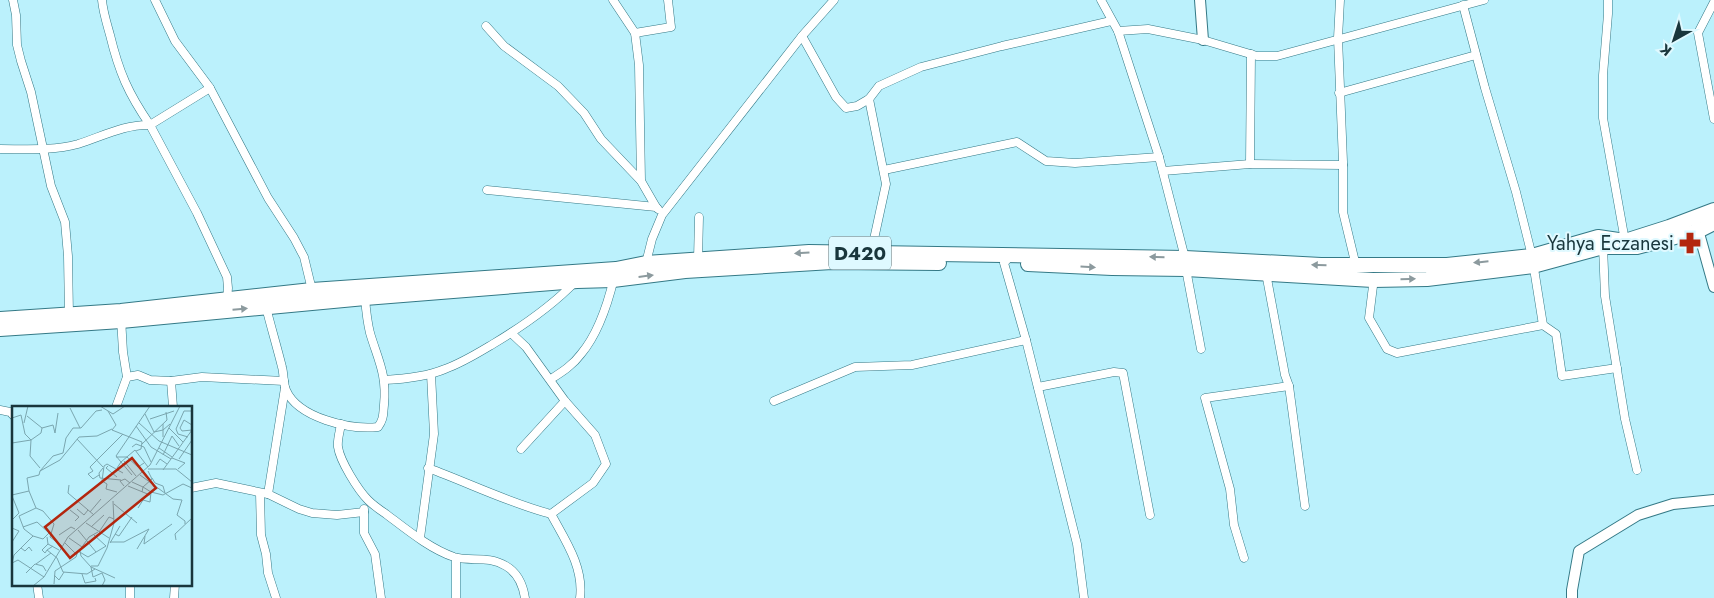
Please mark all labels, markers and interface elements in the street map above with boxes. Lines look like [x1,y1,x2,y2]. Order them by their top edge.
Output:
north arrow [1649,15,1699,65]
text: K [1656,39,1676,61]
place label: Yahya Eczanesi [1547,229,1674,258]
pharmacy icon: Yahya Eczanesi [1677,230,1703,256]
road number: D420 [829,237,891,270]
one-way arrow [793,249,809,257]
one-way arrow [1148,253,1164,261]
one-way arrow [1473,258,1489,266]
one-way arrow [1311,261,1327,269]
one-way arrow [1081,264,1097,272]
one-way arrow [639,272,655,280]
one-way arrow [1400,275,1416,283]
one-way arrow [233,305,249,313]
inset map [12,406,192,586]

